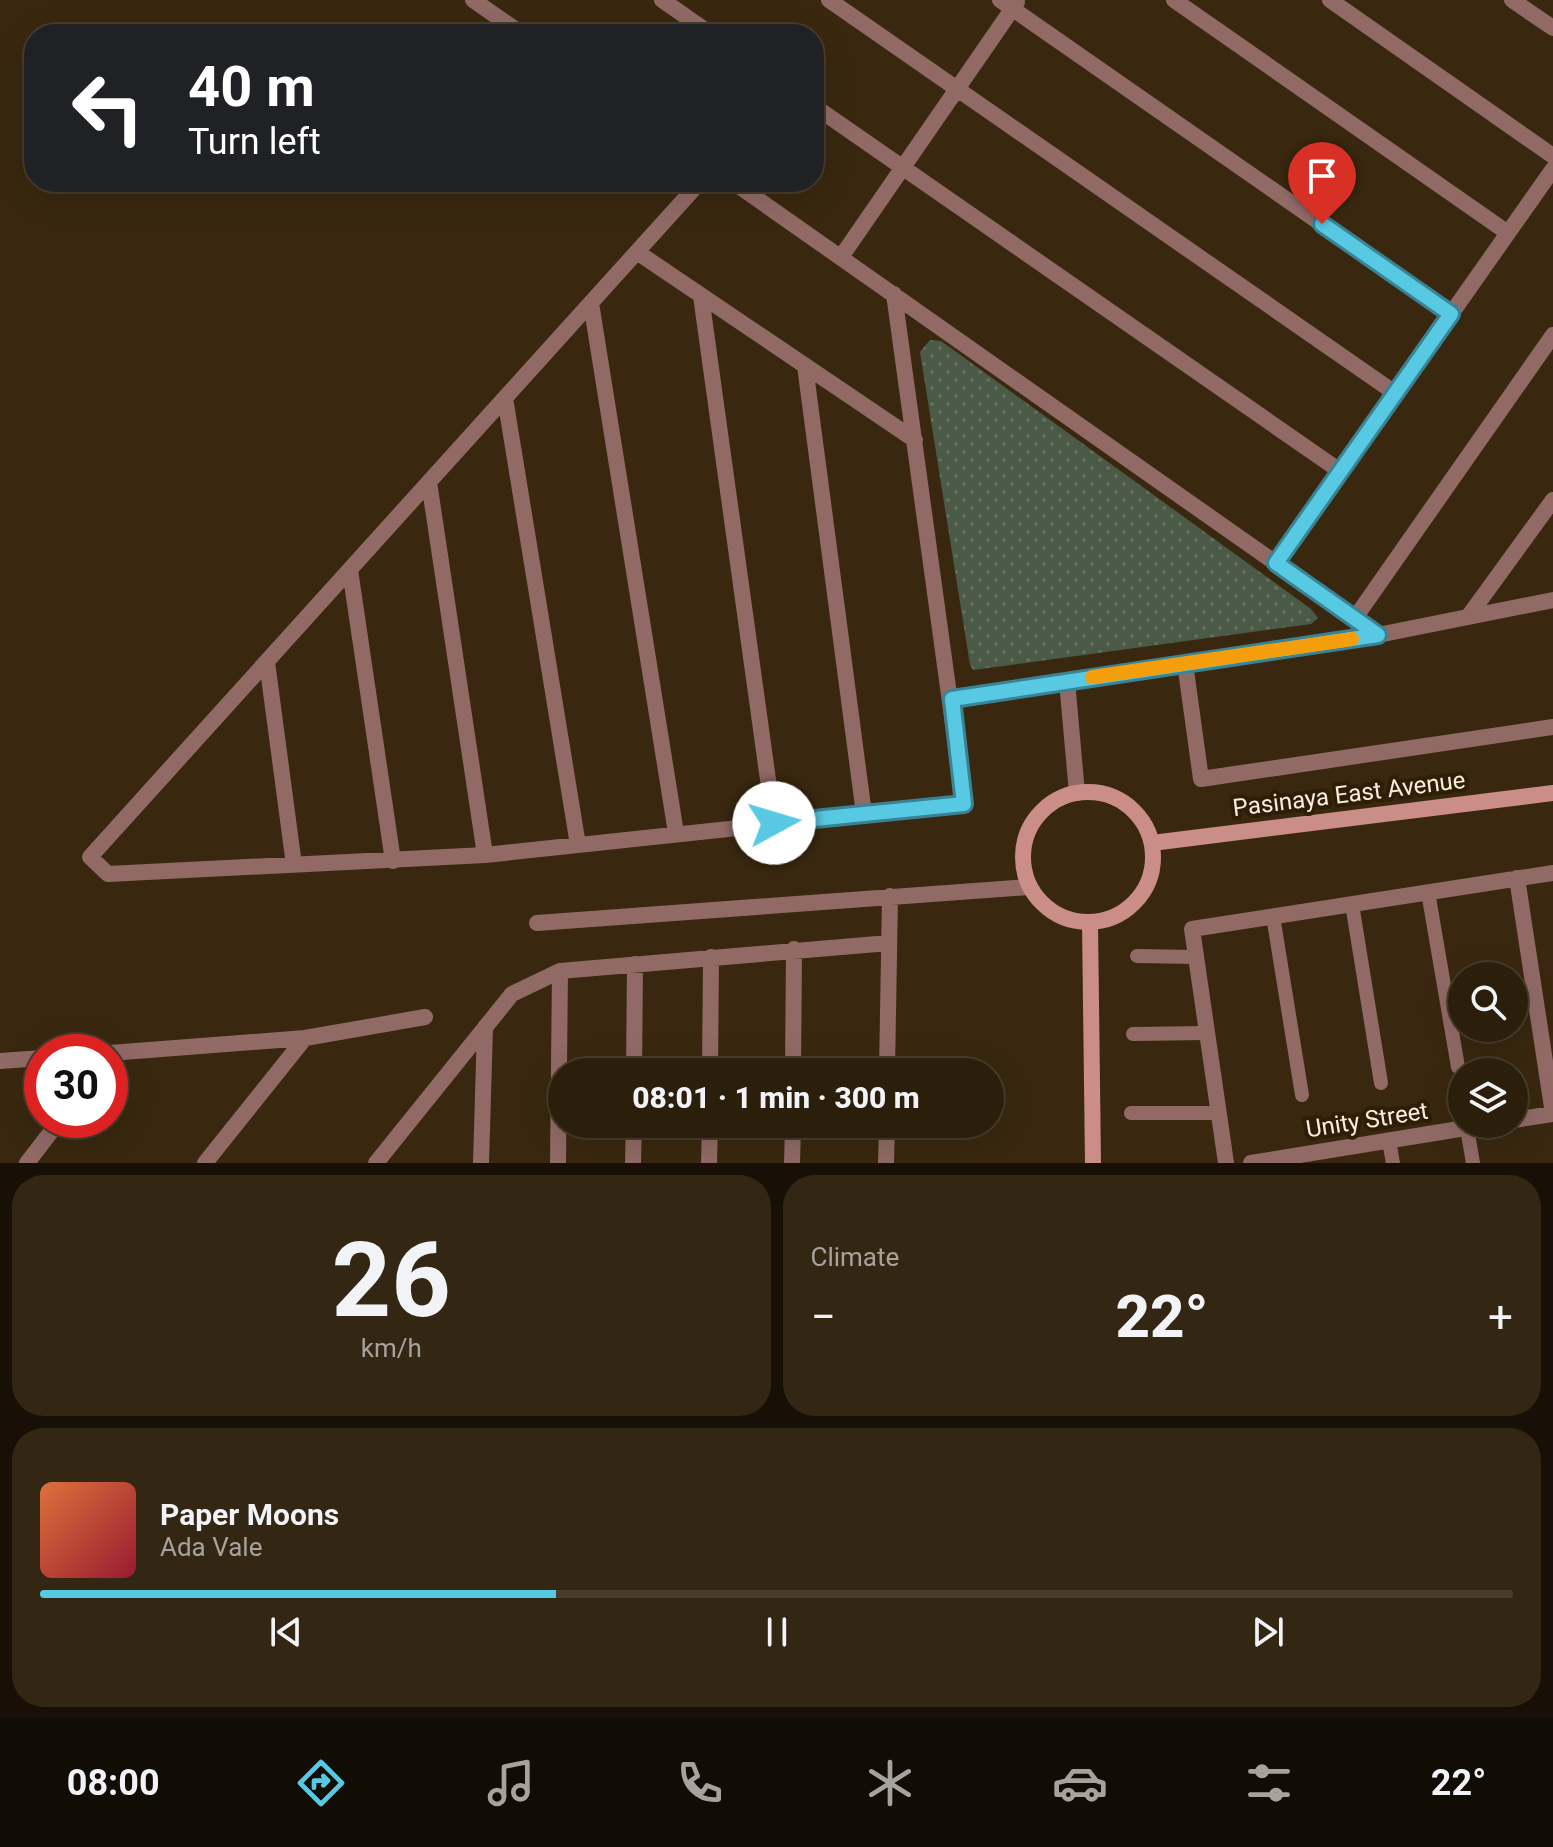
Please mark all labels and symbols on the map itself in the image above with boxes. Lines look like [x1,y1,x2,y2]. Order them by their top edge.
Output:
pin [1288,142,1356,224]
street label: Pasinaya East Avenue [1231,766,1467,822]
position arrow [732,781,816,865]
speed limit sign: 30 [24,1034,128,1138]
street label: Unity Street [1304,1097,1430,1143]

